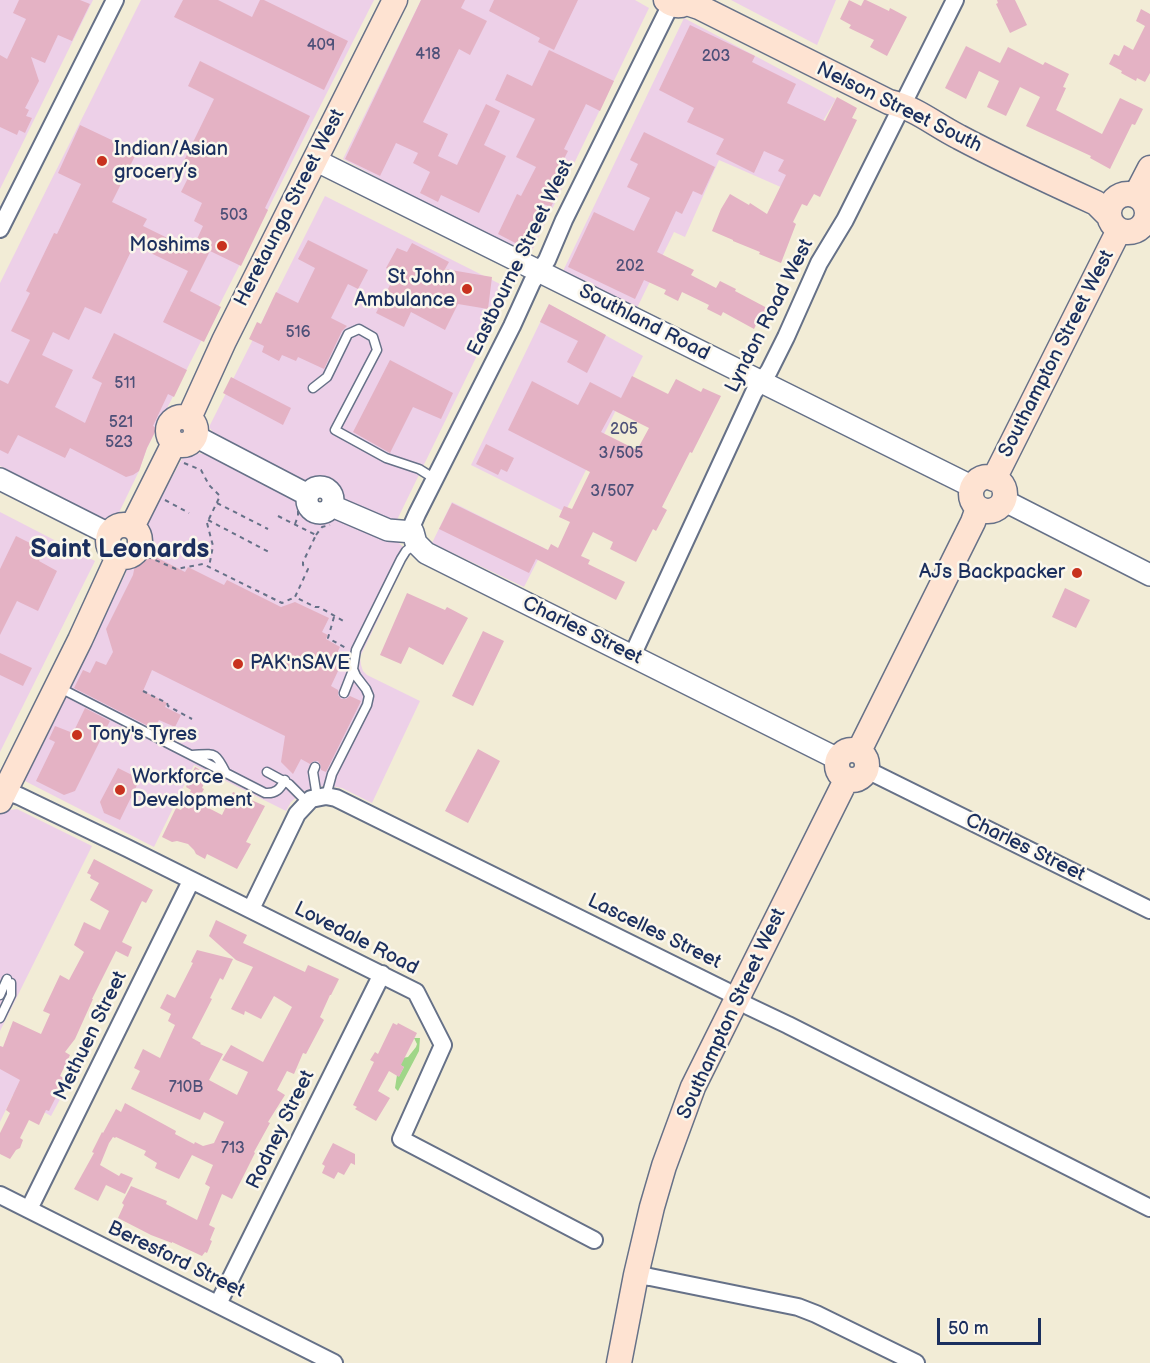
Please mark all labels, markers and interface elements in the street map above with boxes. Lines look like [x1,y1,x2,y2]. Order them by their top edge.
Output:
house number: 409 [307,36,335,56]
house number: 418 [415,45,441,65]
house number: 203 [702,47,730,67]
street label: Nelson Street South [812,57,986,159]
street label: Heretaunga Street West [230,105,350,311]
place label: Indian/Asian grocery’s [114,138,228,185]
marker: Indian/Asian grocery’s [95,154,109,168]
street label: Eastbourne Street West [463,156,579,360]
house number: 503 [220,206,248,226]
place label: Moshims [129,234,210,258]
street label: Lyndon Road West [721,235,819,397]
marker: Moshims [215,239,229,253]
street label: Southampton Street West [994,246,1120,462]
house number: 202 [616,257,644,277]
place label: St John Ambulance [354,266,455,313]
street label: Southland Road [575,280,713,366]
marker: St John Ambulance [460,282,474,296]
house number: 516 [285,323,311,343]
house number: 511 [114,374,136,394]
house number: 521 [109,413,133,433]
house number: 205 [610,420,638,440]
house number: 523 [105,433,133,453]
house number: 3/505 [599,444,643,464]
house number: 3/507 [590,482,634,502]
district label: Saint Leonards [31,534,209,566]
place label: AJs Backpacker [919,561,1065,585]
marker: AJs Backpacker [1070,566,1084,580]
street label: Charles Street [518,592,646,670]
place label: PAK'nSAVE [250,652,350,676]
marker: PAK'nSAVE [231,657,245,671]
place label: Tony's Tyres [89,723,197,747]
marker: Tony's Tyres [70,728,84,742]
place label: Workforce Development [132,766,252,813]
marker: Workforce Development [113,783,127,797]
street label: Charles Street [961,809,1089,887]
street label: Lascelles Street [583,889,725,975]
street label: Lovedale Road [290,897,422,981]
street label: Southampton Street West [673,905,791,1123]
street label: Methuen Street [49,967,133,1105]
street label: Rodney Street [242,1067,320,1193]
house number: 710B [169,1078,203,1098]
house number: 713 [221,1139,245,1159]
street label: Beresford Street [104,1216,248,1304]
scale bar [940,1306,1044,1344]
text: 50 m [948,1318,989,1339]

